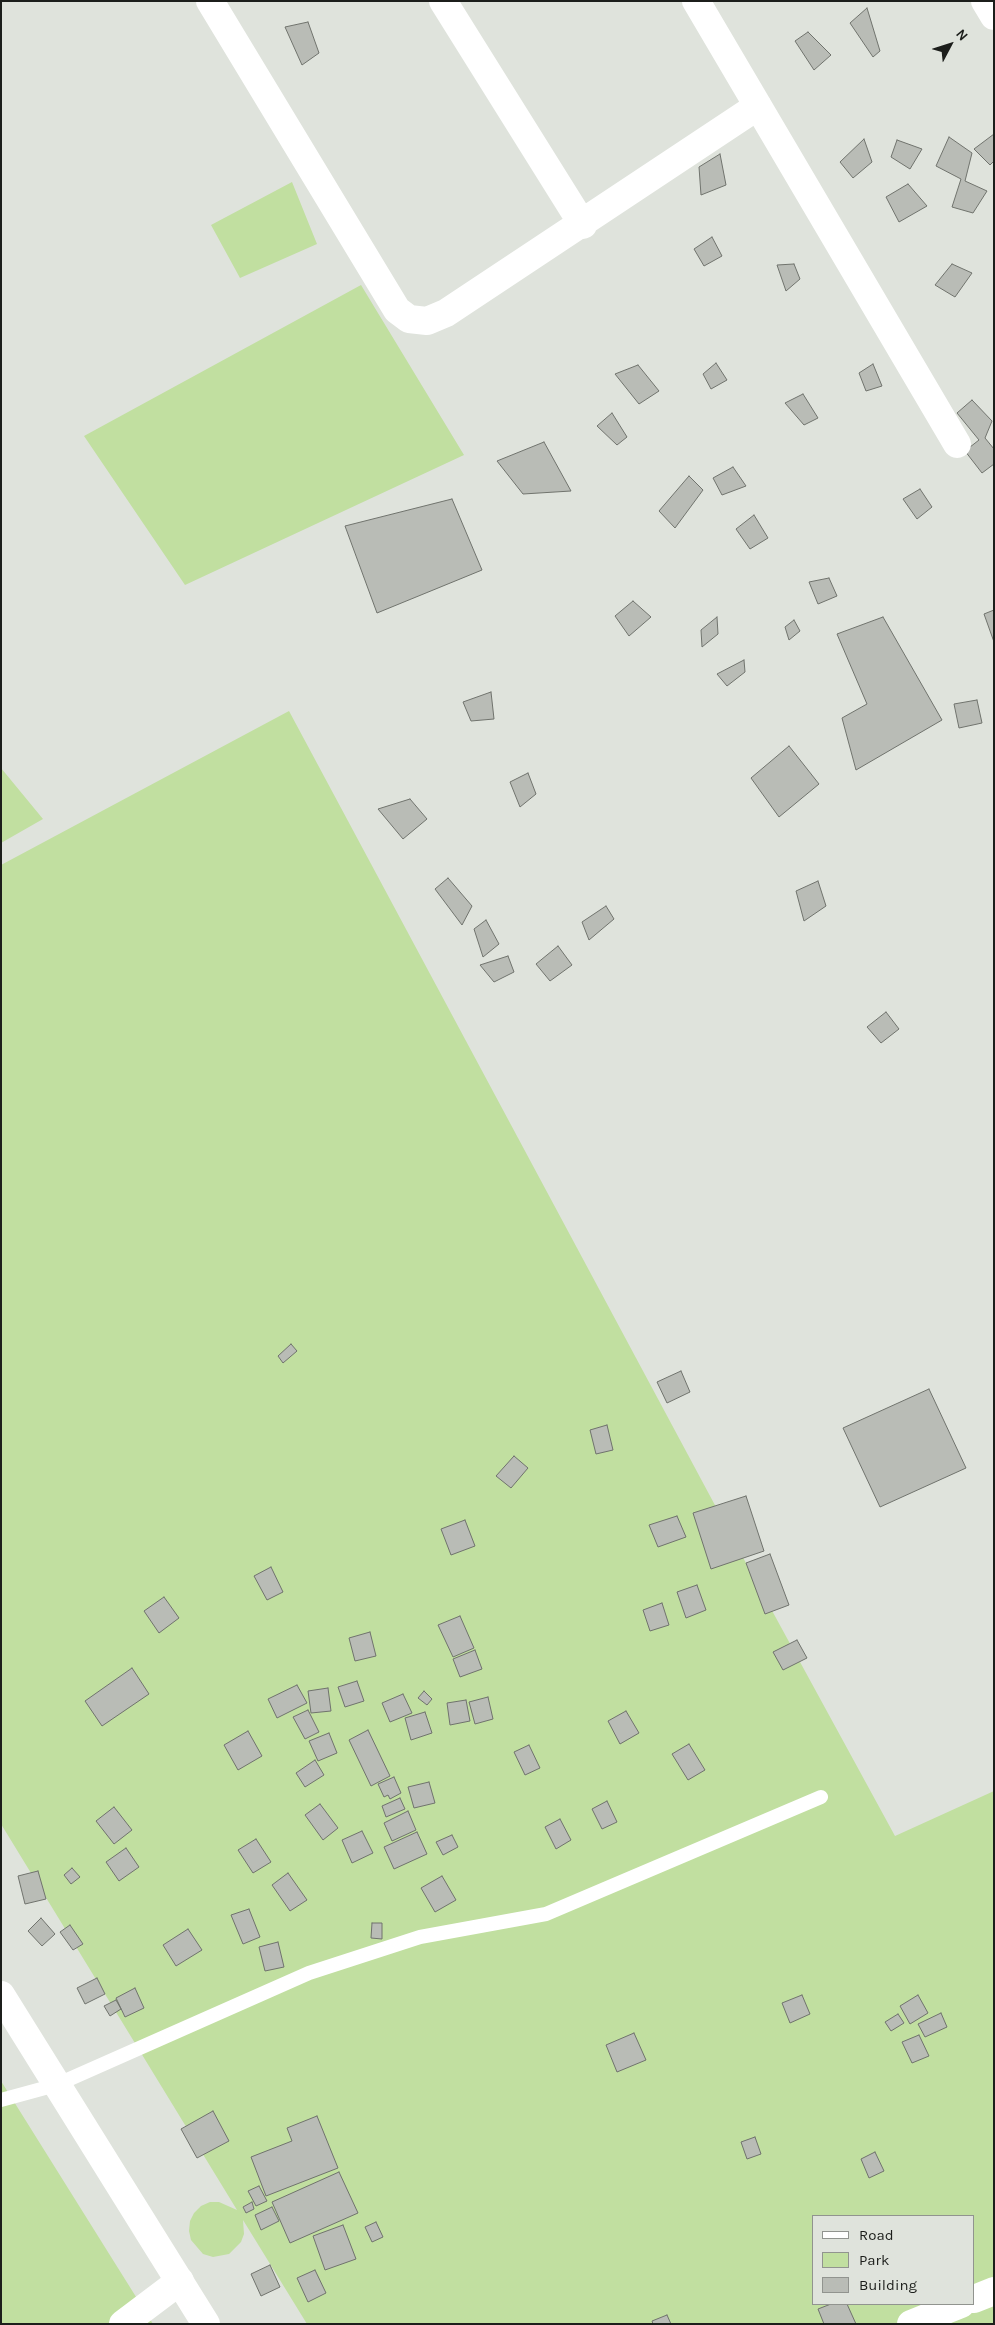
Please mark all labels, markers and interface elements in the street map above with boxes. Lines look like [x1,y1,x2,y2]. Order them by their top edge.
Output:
north arrow [925,20,975,70]
text: N [952,26,972,44]
legend [812,2215,975,2305]
text: Road [859,2226,894,2244]
text: Park [859,2251,889,2269]
text: Building [859,2276,917,2294]

